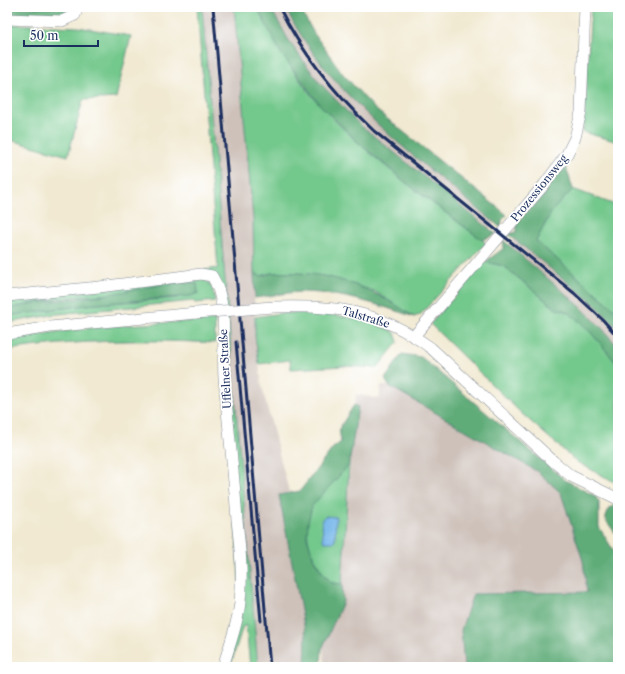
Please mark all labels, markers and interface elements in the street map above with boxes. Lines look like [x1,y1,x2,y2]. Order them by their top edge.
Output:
scale bar [24,22,98,48]
text: 50 m [30,28,59,43]
street label: Prozessionsweg [508,151,570,224]
street label: Talstraße [340,303,392,331]
street label: Uffelner Straße [216,329,234,409]

